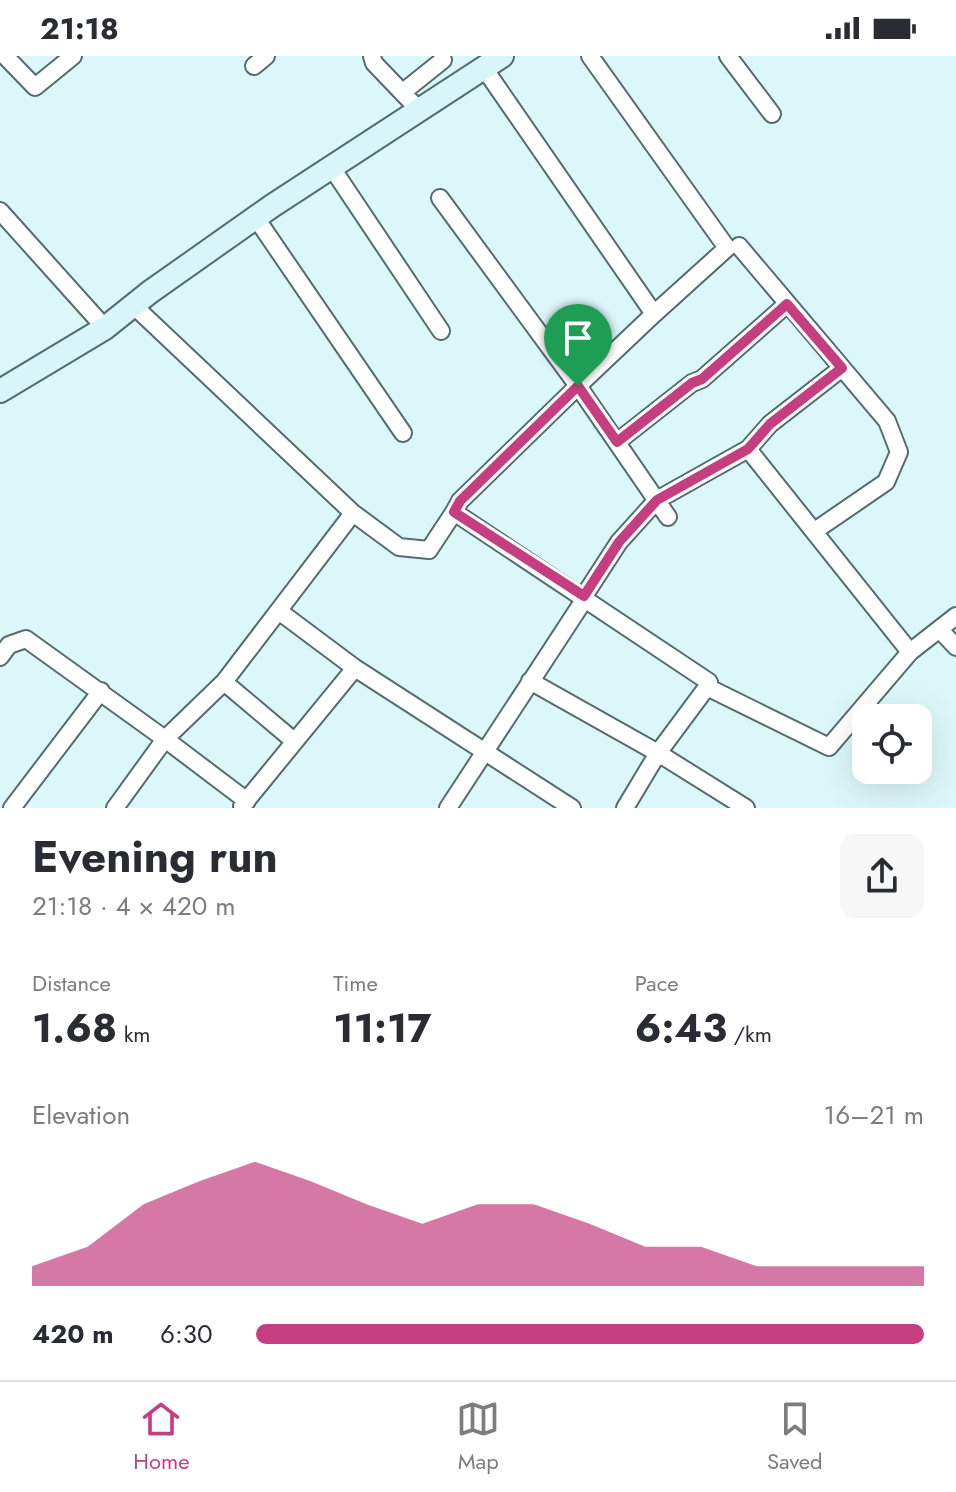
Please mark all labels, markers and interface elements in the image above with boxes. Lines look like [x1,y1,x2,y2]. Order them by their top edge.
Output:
text: 21:18 [40,7,119,50]
pin [544,304,612,386]
icon: arrive [556,316,600,360]
map controls [852,704,932,784]
button: locate [852,704,932,784]
text: Evening run [32,825,278,889]
button: share [840,834,924,918]
text: 21:18 · 4 × 420 m [32,887,235,925]
text: Distance [32,967,111,999]
text: Time [333,967,378,999]
text: Pace [635,967,678,999]
text: 1.68 [32,999,117,1057]
text: 11:17 [333,999,431,1057]
text: 6:43 [635,999,727,1057]
text: km [117,1018,151,1050]
text: /km [727,1018,772,1050]
text: Elevation [32,1096,130,1134]
text: 16–21 m [824,1096,924,1134]
text: 420 m [32,1315,114,1353]
text: 6:30 [160,1315,213,1353]
tab: Home [133,1397,190,1477]
tab: Map [456,1397,500,1477]
tab: Saved [767,1397,823,1477]

